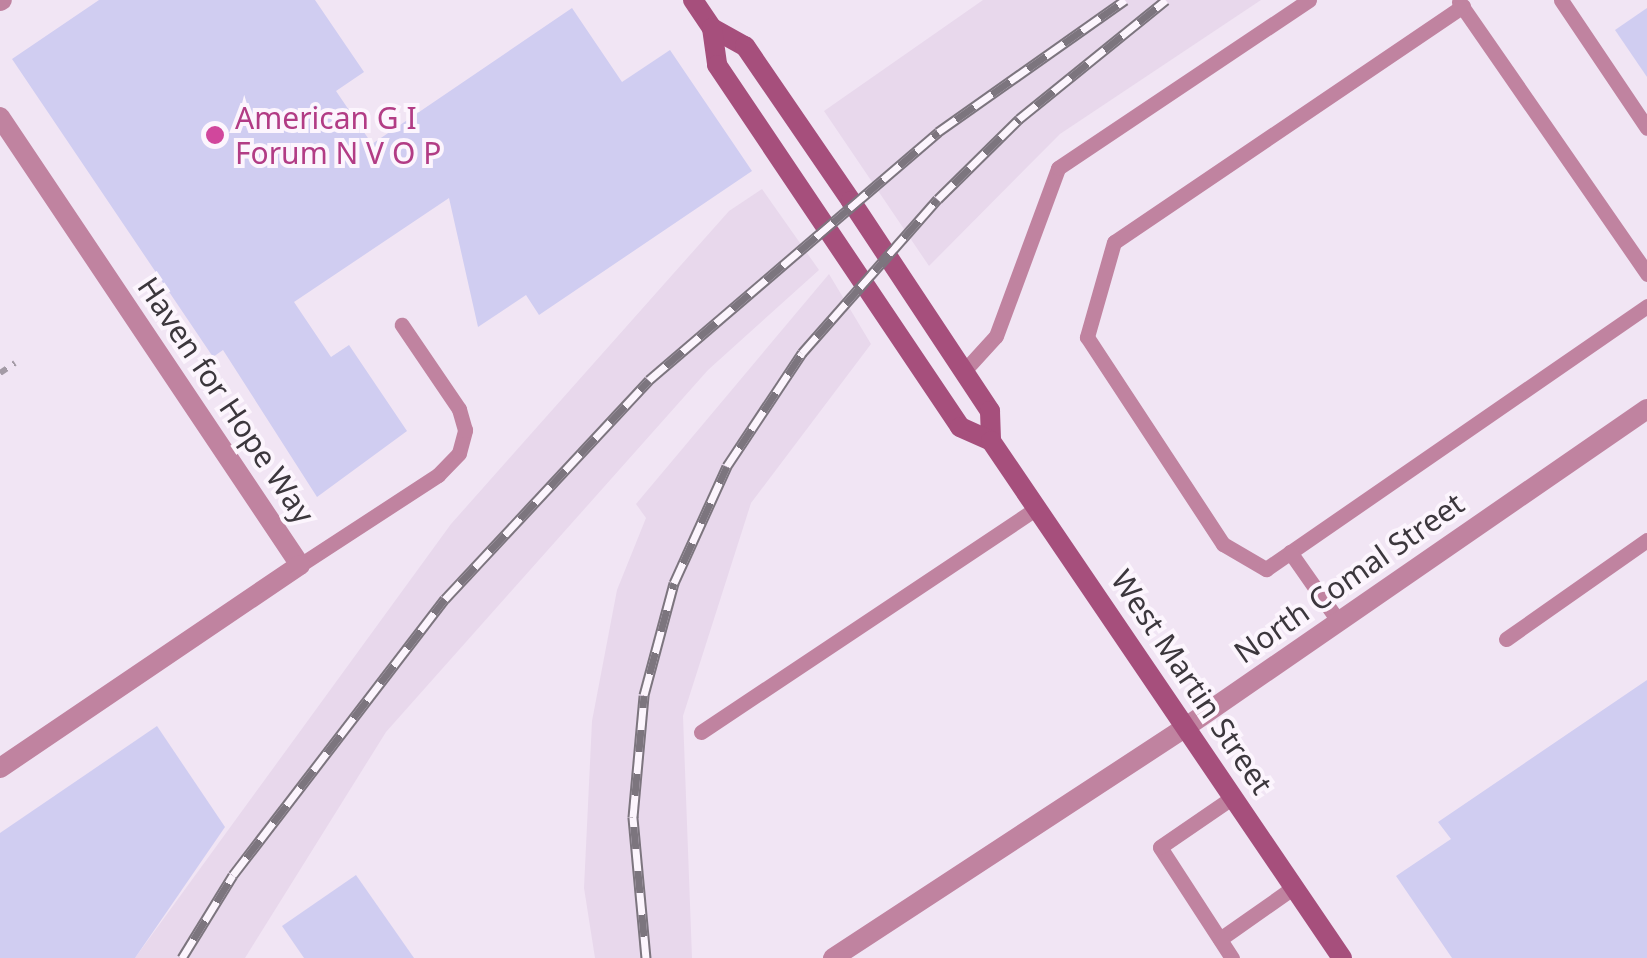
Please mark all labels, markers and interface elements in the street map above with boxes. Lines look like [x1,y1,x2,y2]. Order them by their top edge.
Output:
place label: American G I Forum N V O P [235,100,441,170]
marker: American G I Forum N V O P [204,124,226,146]
street label: Haven for Hope Way [130,270,322,530]
street label: North Comal Street [1227,485,1471,671]
street label: West Martin Street [1104,563,1280,801]

